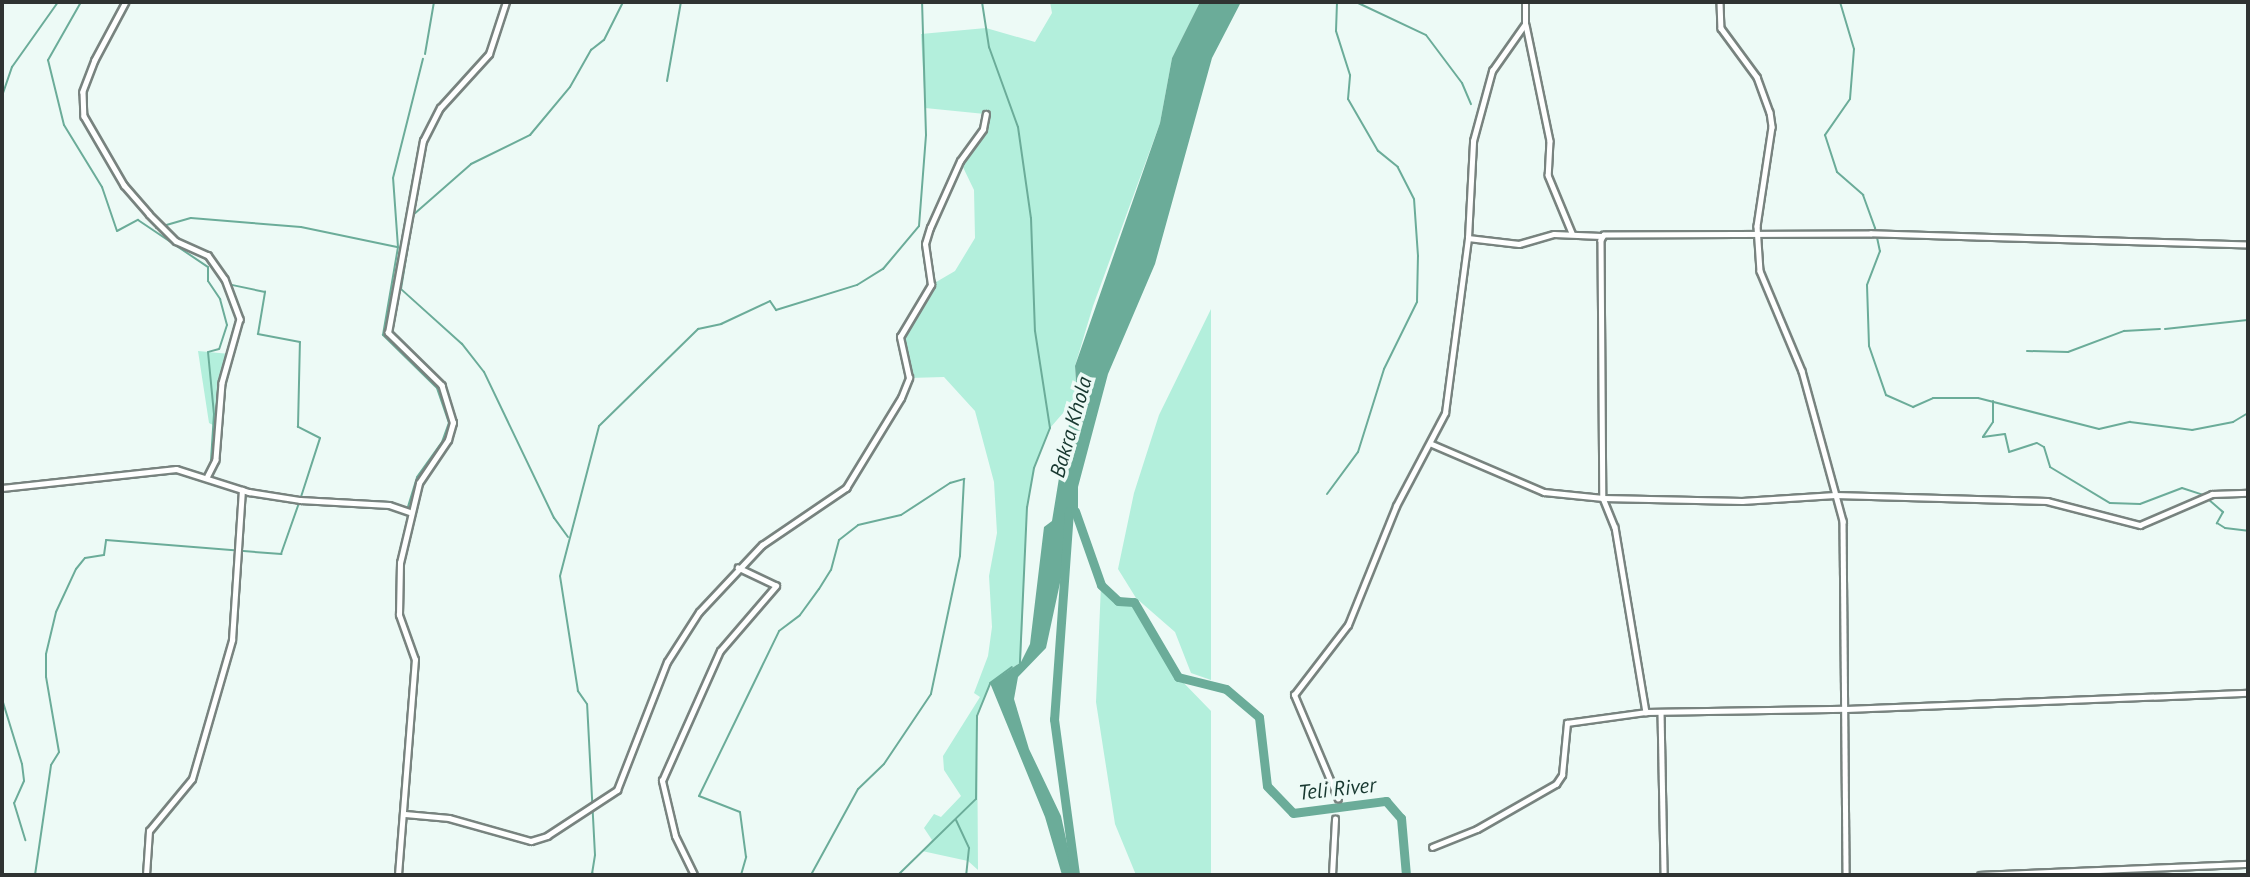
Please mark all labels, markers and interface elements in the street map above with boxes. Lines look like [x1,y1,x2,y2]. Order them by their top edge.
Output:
water label: Bakra Khola [1045,374,1097,480]
water label: Teli River [1297,772,1377,806]

